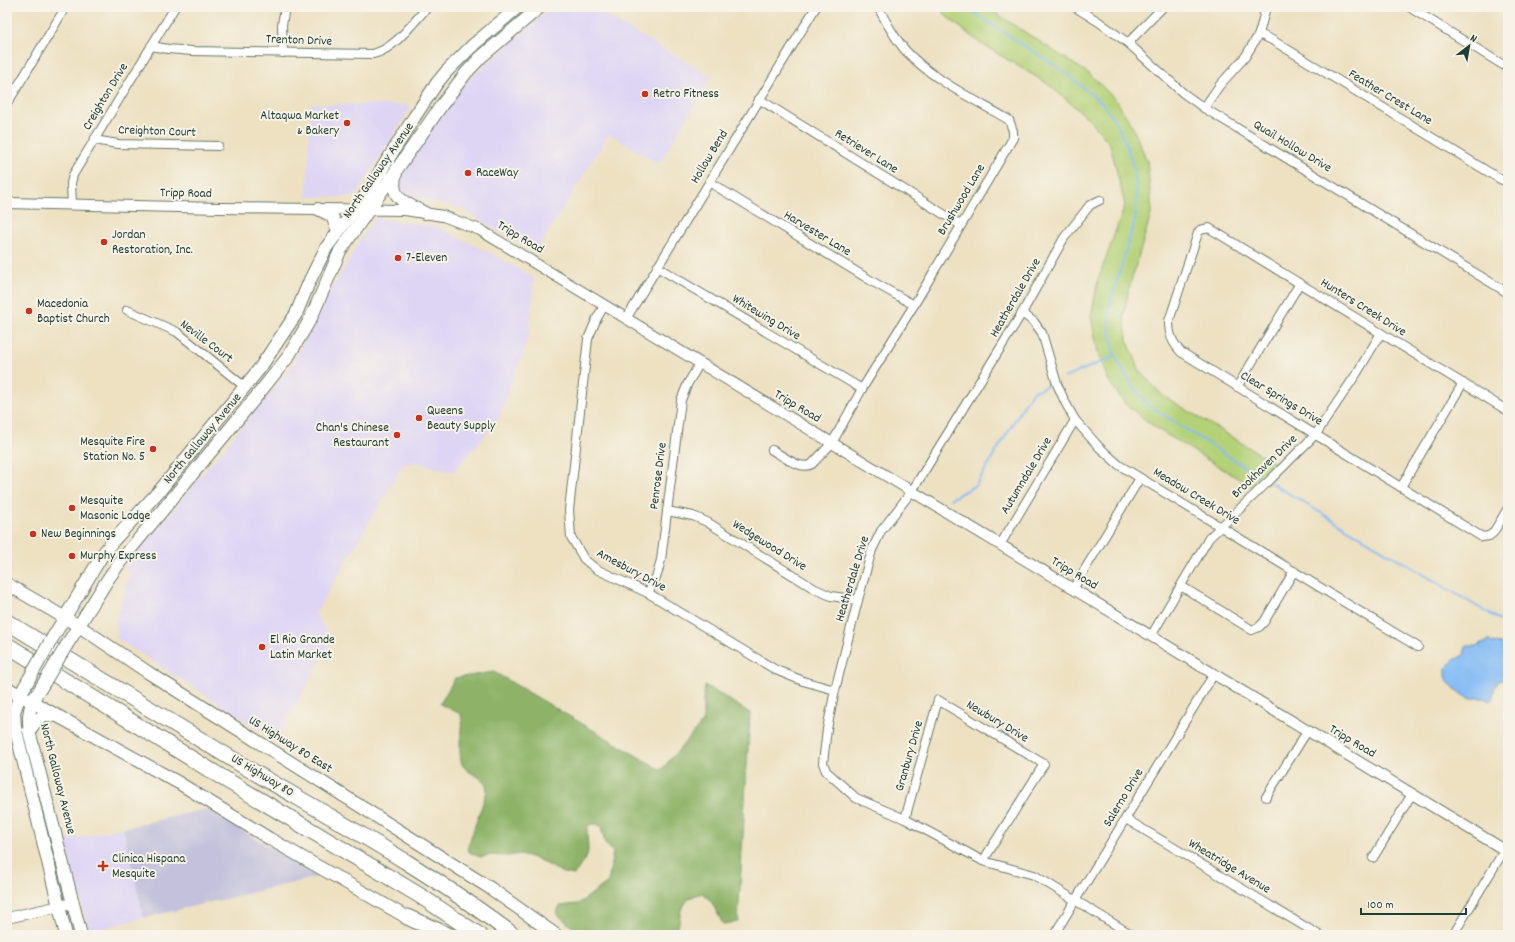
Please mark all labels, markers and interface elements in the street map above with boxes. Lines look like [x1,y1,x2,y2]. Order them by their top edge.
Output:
north arrow [1449,26,1489,66]
street label: Trenton Drive [266,30,333,52]
text: N [1467,31,1480,48]
street label: Creighton Drive [78,59,134,134]
street label: Feather Crest Lane [1344,65,1436,131]
place label: Retro Fitness [653,85,719,104]
marker: Retro Fitness [640,89,650,99]
place label: Altaqwa Market & Bakery [260,107,340,141]
street label: Quail Hollow Drive [1249,116,1335,178]
marker: Altaqwa Market & Bakery [342,118,352,128]
street label: North Galloway Avenue [339,119,420,223]
street label: Creighton Court [118,121,196,143]
street label: Retriever Lane [830,125,902,179]
street label: Hollow Bend [686,126,734,188]
street label: Brushwood Lane [933,161,991,239]
place label: RaceWay [476,164,519,183]
marker: RaceWay [463,168,473,178]
street label: Tripp Road [160,184,212,204]
street label: Harvester Lane [780,206,855,262]
street label: Tripp Road [493,217,547,259]
place label: Jordan Restoration, Inc. [112,226,193,260]
marker: Jordan Restoration, Inc. [99,237,109,247]
place label: 7-Eleven [406,249,447,268]
marker: 7-Eleven [393,253,403,263]
street label: Heatherdale Drive [986,255,1047,341]
street label: Hunters Creek Drive [1316,274,1410,342]
street label: Whitewing Drive [728,290,804,346]
place label: Macedonia Baptist Church [37,295,110,329]
marker: Macedonia Baptist Church [24,306,34,316]
street label: Neville Court [175,316,237,368]
street label: Clear Springs Drive [1236,367,1326,431]
street label: Tripp Road [770,386,824,428]
street label: North Galloway Avenue [159,389,247,489]
place label: Queens Beauty Supply [427,402,496,436]
marker: Queens Beauty Supply [414,413,424,423]
place label: Chan's Chinese Restaurant [316,419,389,453]
marker: Chan's Chinese Restaurant [392,430,402,440]
street label: Brookhaven Drive [1228,430,1302,503]
place label: Mesquite Fire Station No. 5 [80,433,145,467]
street label: Autumndale Drive [996,434,1058,518]
street label: Penrose Drive [645,441,673,511]
marker: Mesquite Fire Station No. 5 [148,444,158,454]
street label: Meadow Creek Drive [1149,463,1243,531]
place label: Mesquite Masonic Lodge [80,492,150,526]
marker: Mesquite Masonic Lodge [67,503,77,513]
street label: Wedgewood Drive [728,515,810,577]
place label: New Beginnings [41,525,116,544]
marker: New Beginnings [28,529,38,539]
street label: Heatherdale Drive [831,533,875,624]
street label: Amesbury Drive [593,545,670,597]
place label: Murphy Express [80,547,156,566]
marker: Murphy Express [67,551,77,561]
street label: Tripp Road [1047,553,1101,595]
place label: El Rio Grande Latin Market [270,631,335,665]
marker: El Rio Grande Latin Market [257,642,267,652]
street label: Newbury Drive [962,696,1032,748]
street label: US Highway 80 East [245,713,335,777]
street label: Granbury Drive [891,718,929,794]
street label: Tripp Road [1325,721,1379,763]
street label: North Galloway Avenue [34,722,80,837]
street label: US Highway 80 [228,751,296,801]
street label: Salerno Drive [1099,765,1149,831]
street label: Wheatridge Avenue [1184,835,1274,899]
place label: Clinica Hispana Mesquite [112,850,186,884]
marker: Clinica Hispana Mesquite [97,860,109,872]
scale bar [1361,890,1466,916]
text: 100 m [1367,897,1394,914]

